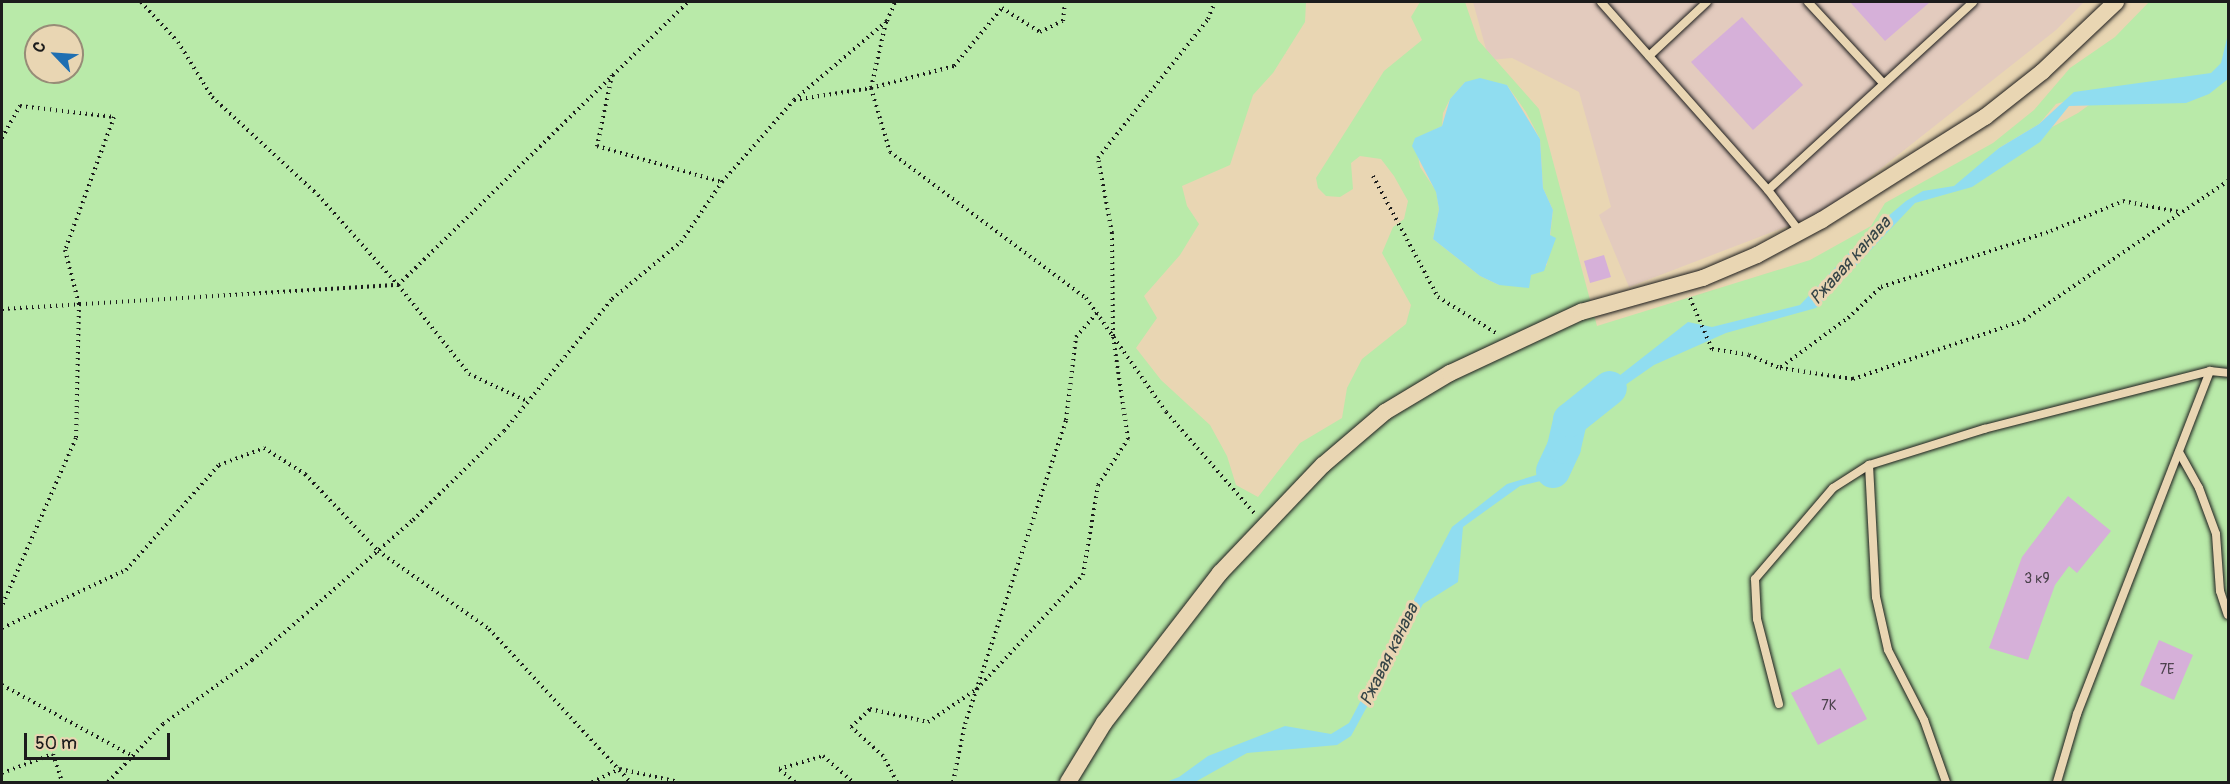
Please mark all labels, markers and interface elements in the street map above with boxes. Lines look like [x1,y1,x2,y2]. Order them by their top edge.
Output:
north arrow [24,24,84,84]
text: С [28,39,51,56]
water label: Ржавая канава [1806,213,1896,309]
house number: 3 к9 [2024,571,2050,587]
water label: Ржавая канава [1356,601,1424,709]
house number: 7Е [2160,662,2174,678]
house number: 7К [1821,698,1837,714]
scale bar [27,721,172,759]
text: 50 m [35,732,77,755]

